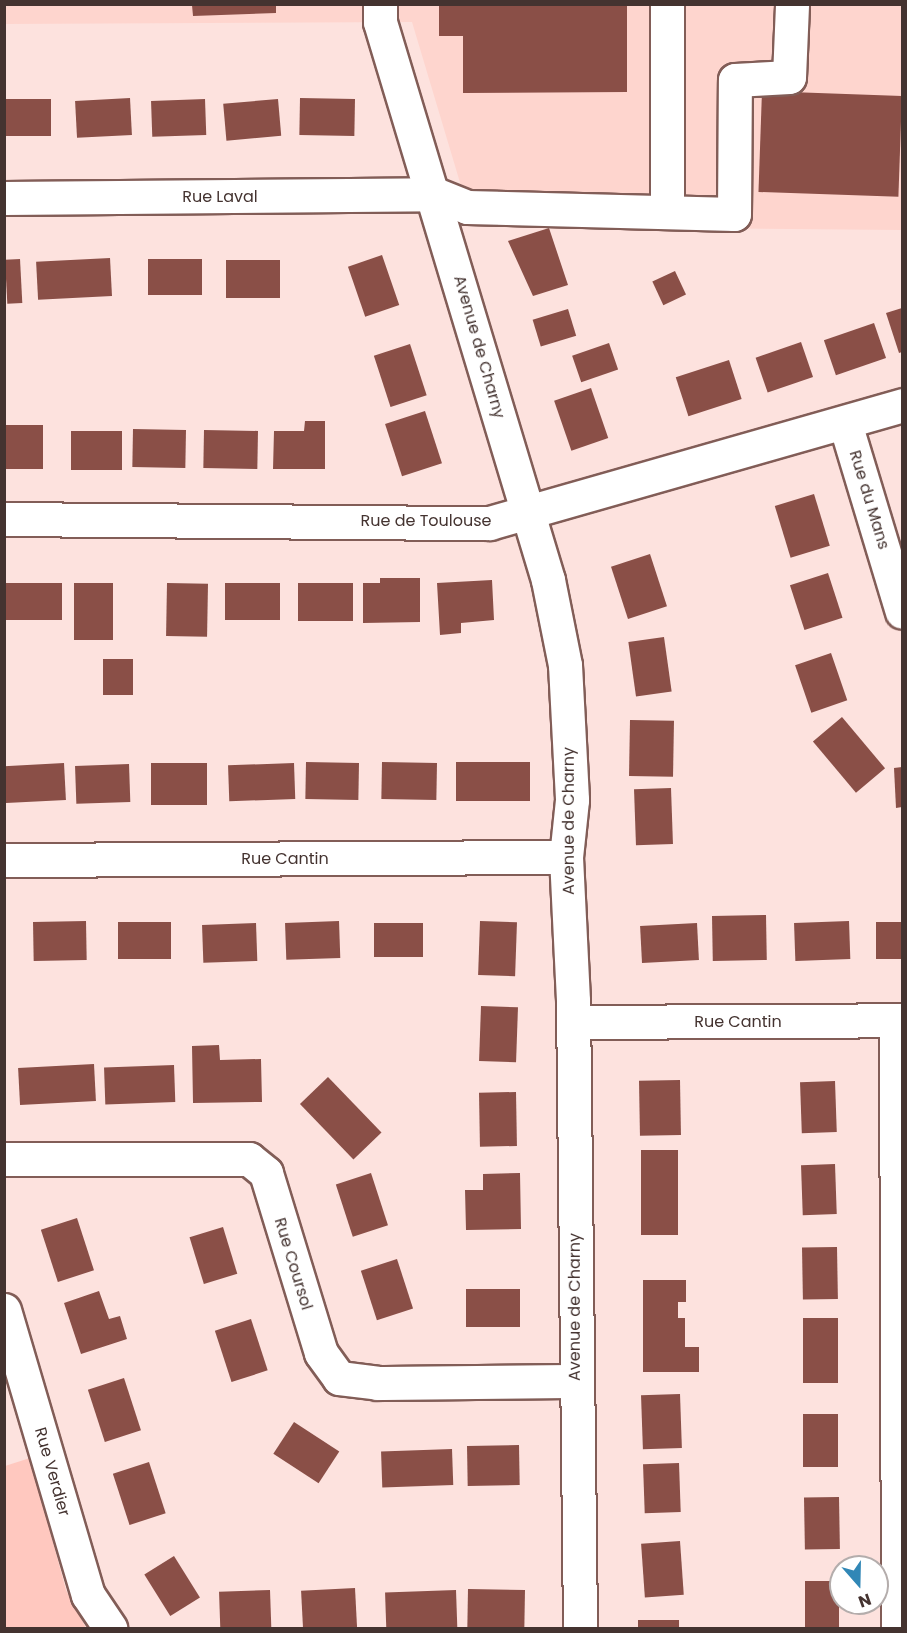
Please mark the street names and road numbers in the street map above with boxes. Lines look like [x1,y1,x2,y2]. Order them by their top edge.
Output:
street label: Rue Laval [182,187,258,207]
street label: Avenue de Charny [449,273,509,421]
street label: Rue du Mans [845,448,893,552]
street label: Rue de Toulouse [361,511,491,531]
street label: Avenue de Charny [559,747,579,895]
street label: Rue Cantin [241,849,329,869]
street label: Rue Cantin [694,1012,782,1032]
street label: Rue Coursol [270,1216,316,1312]
street label: Avenue de Charny [565,1233,585,1381]
street label: Rue Verdier [30,1425,74,1519]

